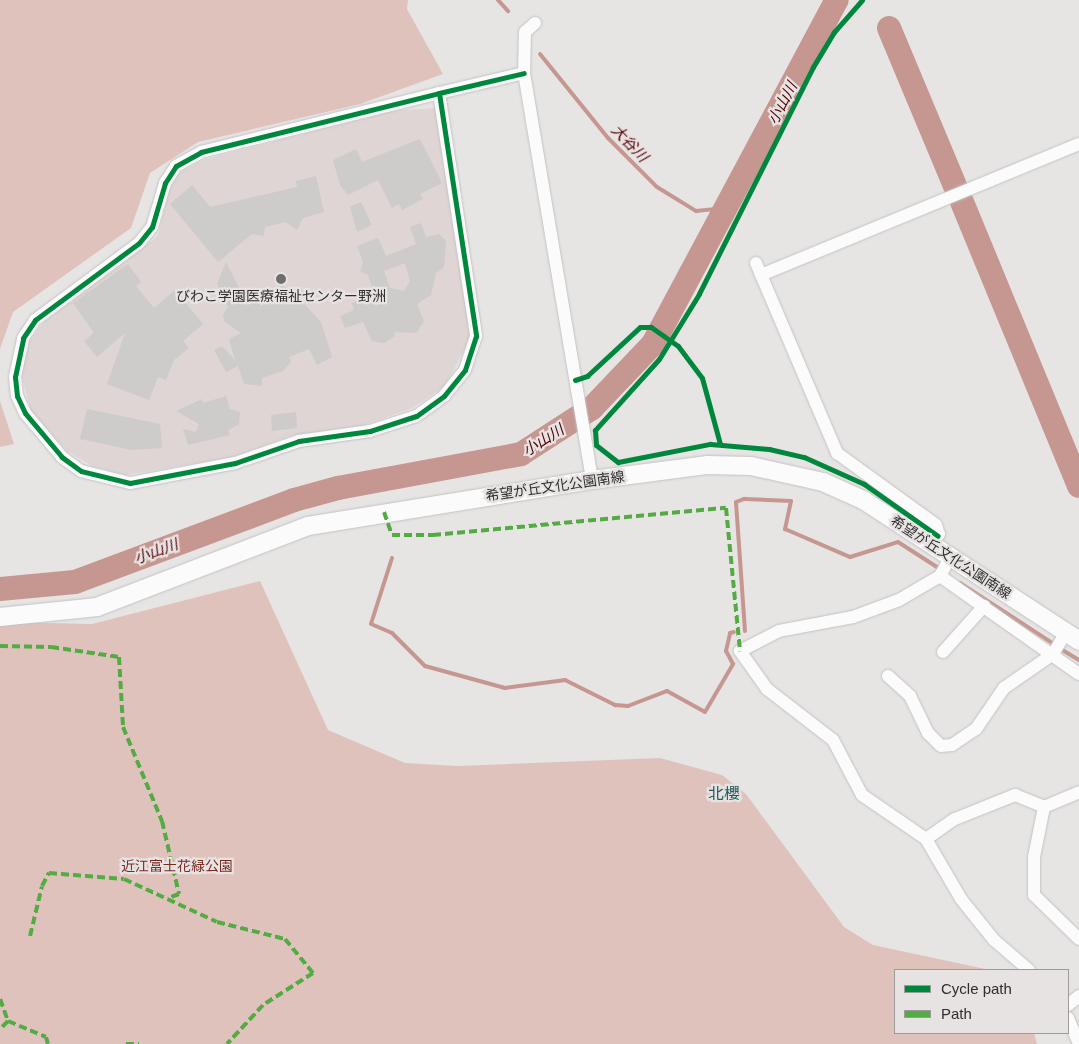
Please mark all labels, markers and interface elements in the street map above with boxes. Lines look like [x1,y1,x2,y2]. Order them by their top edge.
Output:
water label: 小山川 [763,79,801,127]
water label: 大谷川 [608,121,652,165]
marker: びわこ学園医療福祉センター野洲 [274,272,288,286]
place label: びわこ学園医療福祉センター野洲 [176,288,386,304]
water label: 小山川 [519,420,567,460]
street label: 希望が丘文化公園南線 [485,468,625,504]
street label: 希望が丘文化公園南線 [888,512,1014,602]
water label: 小山川 [132,535,180,567]
district label: 北櫻 [708,784,740,804]
park label: 近江富士花緑公園 [121,858,233,874]
legend [894,969,1069,1034]
text: Cycle path [941,980,1012,997]
text: Path [941,1005,972,1022]

